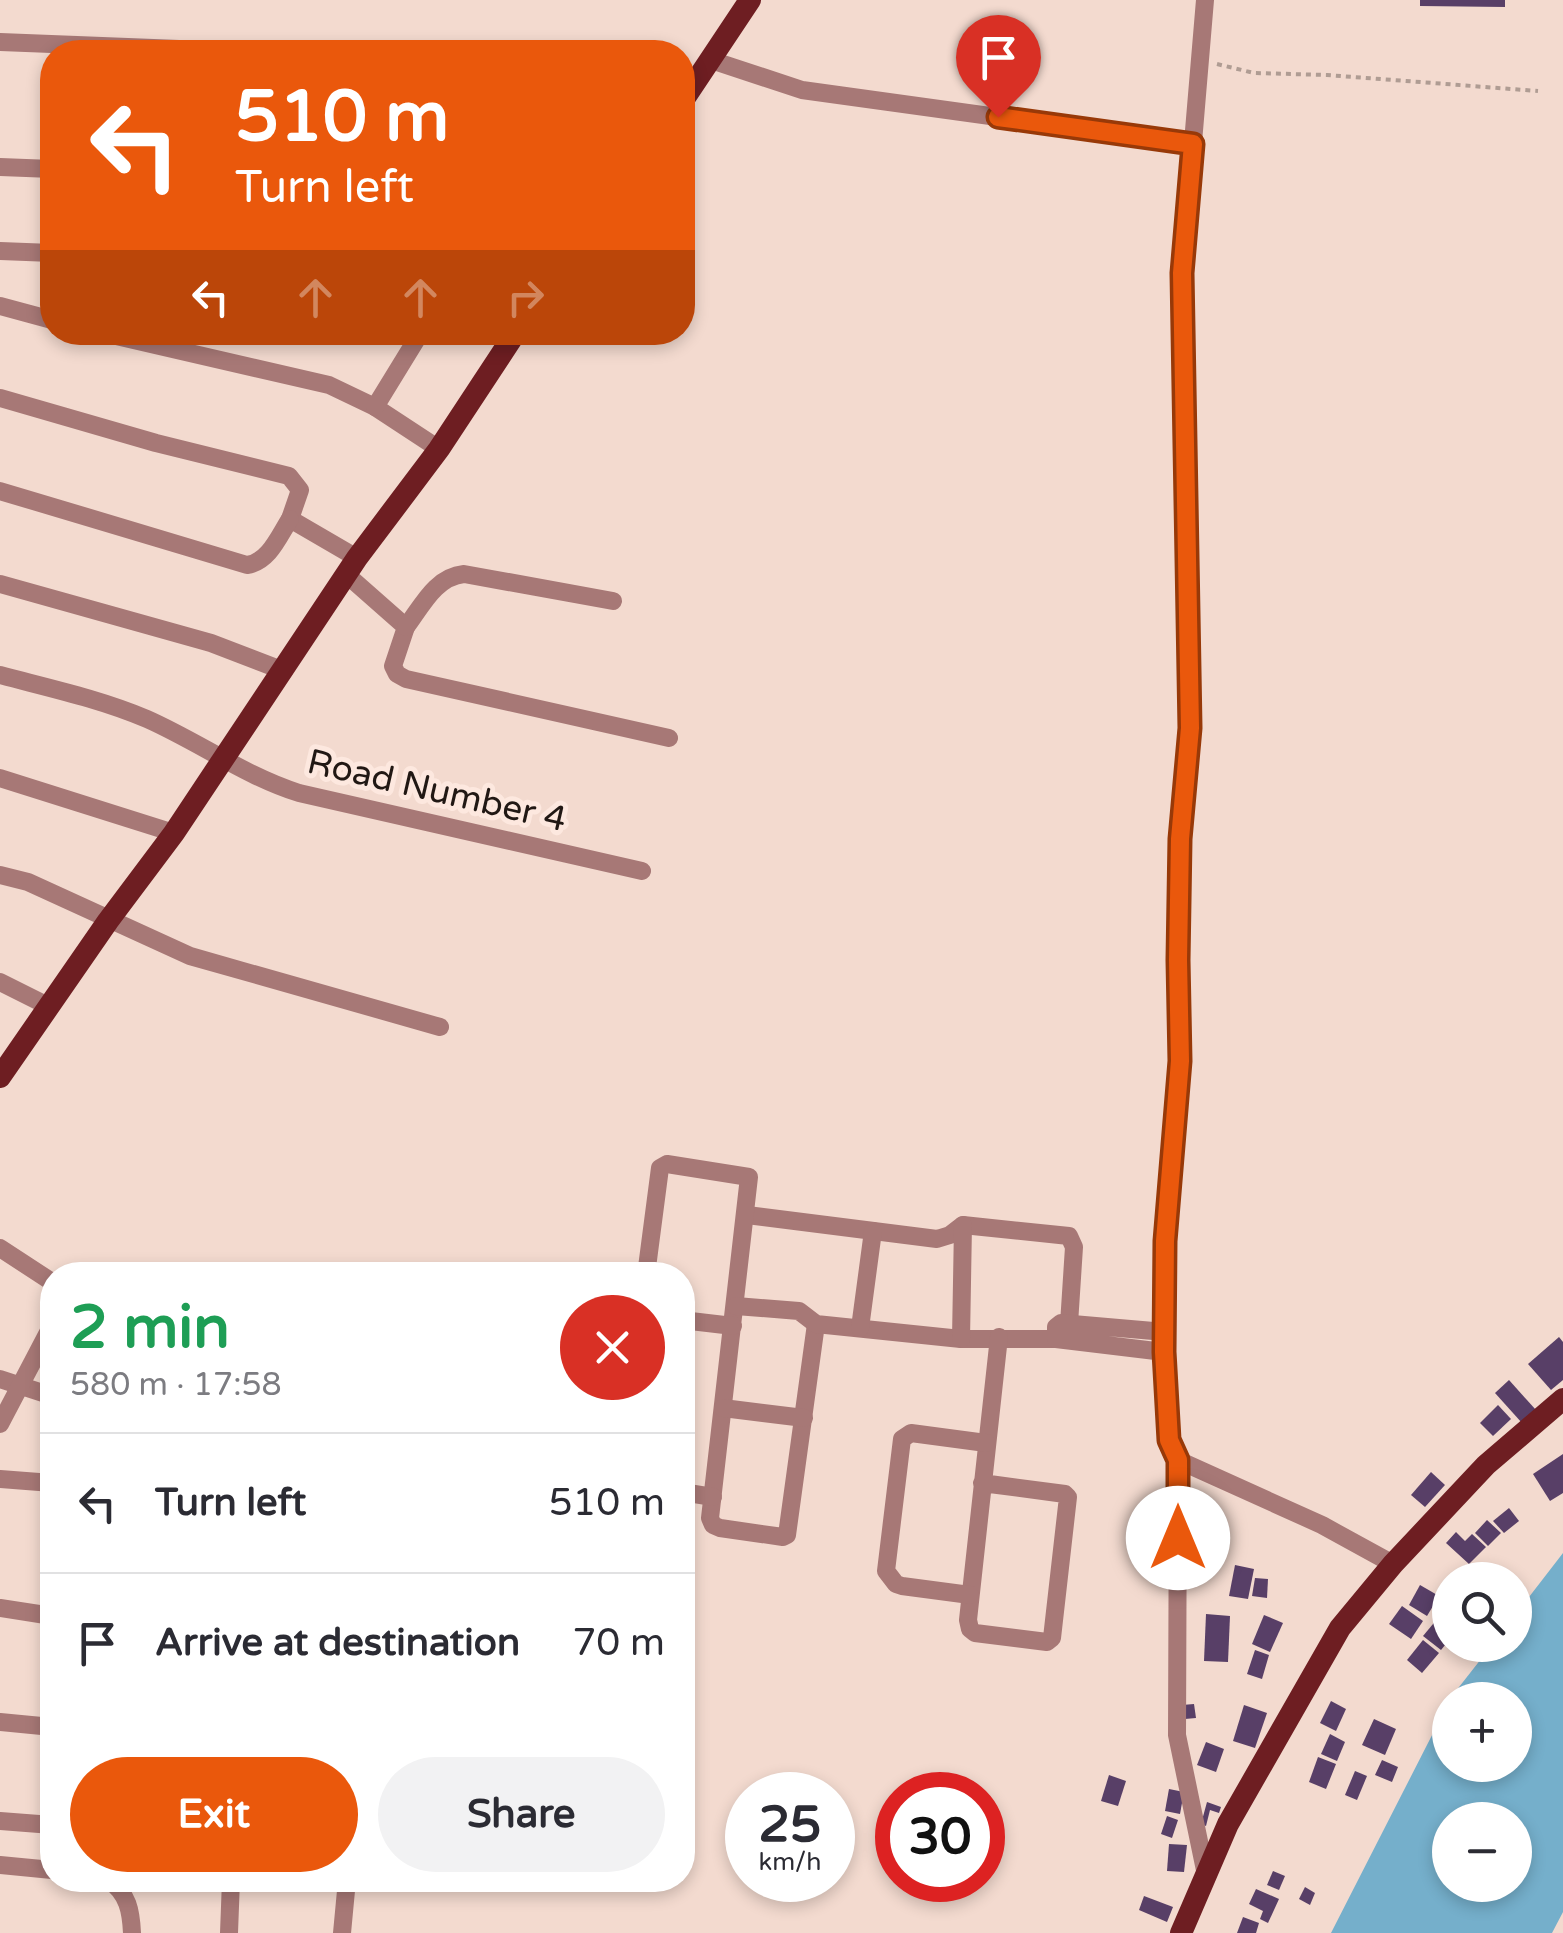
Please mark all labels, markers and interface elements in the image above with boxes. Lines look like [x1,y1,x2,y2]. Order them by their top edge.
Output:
pin [956,15,1041,118]
icon: arrive [971,30,1026,85]
text: 510 m [235,76,449,160]
icon: left [70,80,200,210]
text: Turn left [235,161,414,215]
icon: left [183,270,238,325]
icon: ahead [288,270,343,325]
icon: ahead [393,270,448,325]
icon: right [498,270,553,325]
street label: Road Number 4 [303,741,570,841]
text: 2 min [70,1292,230,1364]
button: close [560,1295,665,1400]
text: 580 m · 17:58 [70,1366,282,1404]
icon: left [70,1476,125,1531]
text: Turn left [155,1480,306,1526]
text: 510 m [549,1480,665,1526]
position arrow [1126,1486,1230,1590]
map controls [1432,1562,1532,1902]
button: search [1432,1562,1532,1662]
icon: arrive [70,1616,125,1671]
text: Arrive at destination [155,1620,520,1666]
text: 70 m [573,1620,665,1666]
button: + [1432,1682,1532,1782]
button: Exit [70,1757,358,1872]
button: Share [378,1757,665,1872]
speed limit sign: 30 [875,1772,1005,1902]
text: 25 [759,1795,821,1855]
button: − [1432,1802,1532,1902]
text: km/h [759,1847,821,1877]

